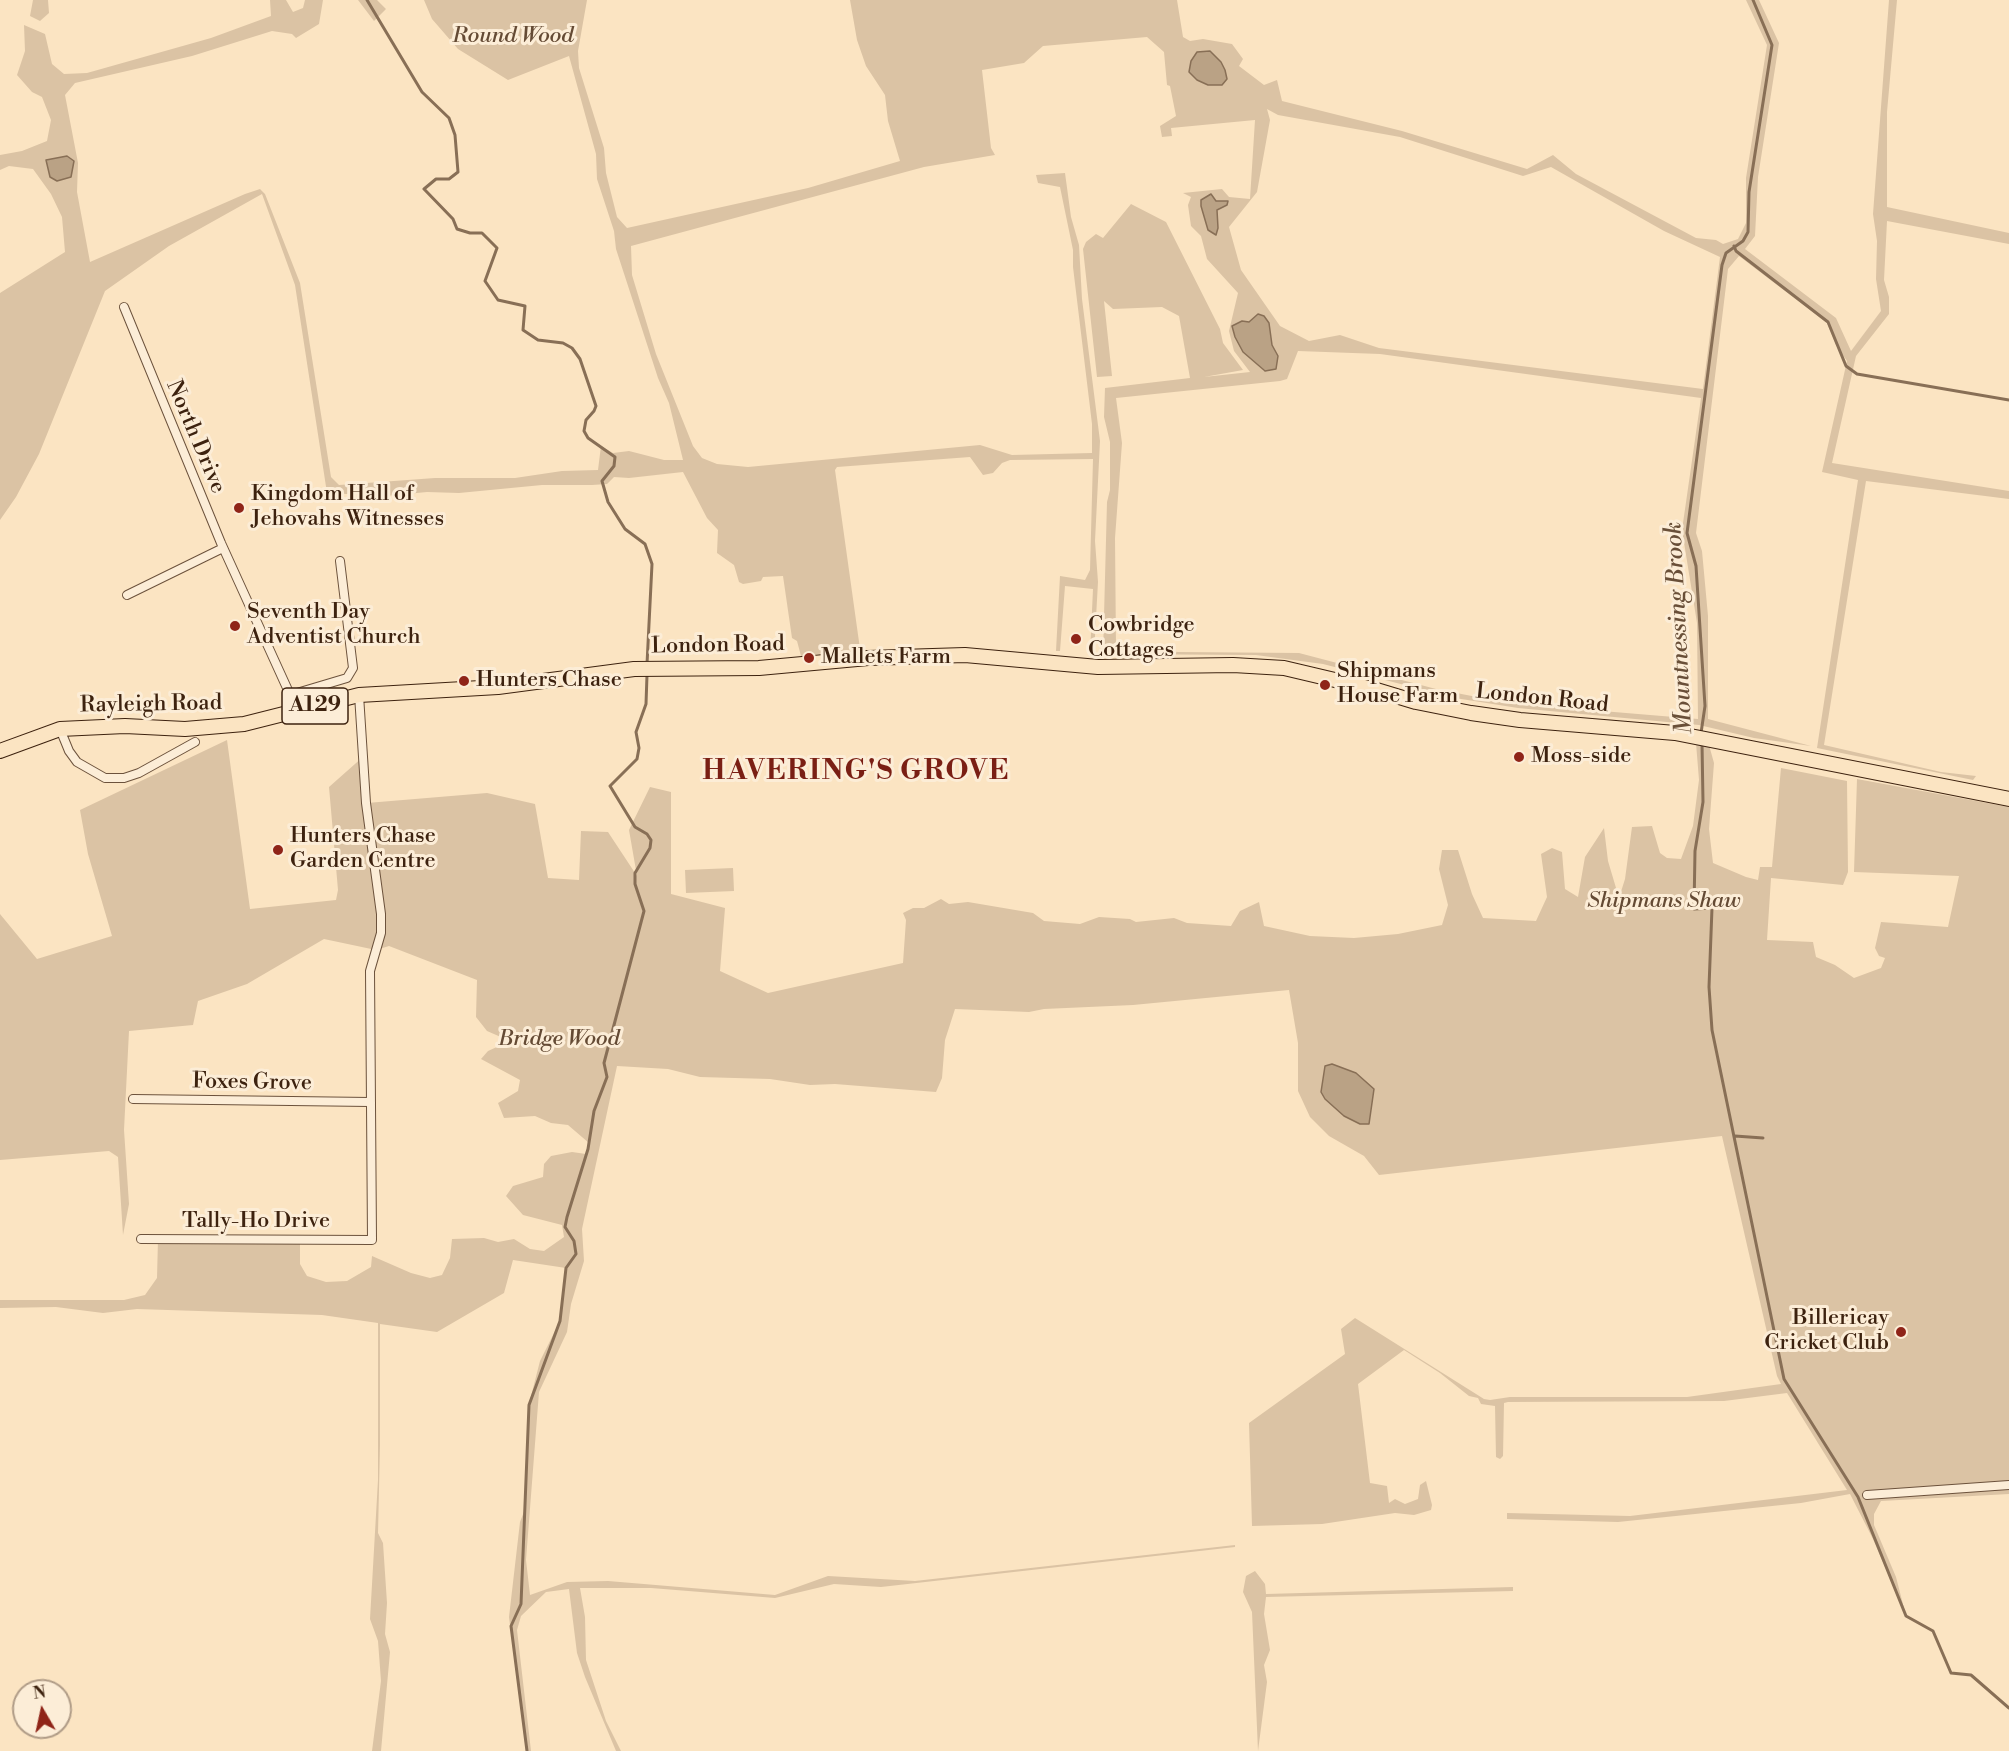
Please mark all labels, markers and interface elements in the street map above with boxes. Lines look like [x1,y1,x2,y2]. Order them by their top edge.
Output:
park label: Round Wood [452,24,574,50]
street label: North Drive [159,376,231,498]
place label: Kingdom Hall of Jehovahs Witnesses [251,482,444,534]
marker: Kingdom Hall of Jehovahs Witnesses [232,501,246,515]
water label: Mountnessing Brook [1660,521,1700,735]
place label: Seventh Day Adventist Church [247,600,421,652]
place label: Cowbridge Cottages [1088,613,1195,664]
marker: Seventh Day Adventist Church [228,619,242,633]
street label: London Road [651,632,785,660]
marker: Cowbridge Cottages [1069,632,1083,646]
place label: Mallets Farm [821,645,951,671]
marker: Mallets Farm [802,651,816,665]
place label: Shipmans House Farm [1337,659,1458,710]
place label: Hunters Chase [476,668,622,694]
marker: Hunters Chase [457,674,471,688]
marker: Shipmans House Farm [1318,678,1332,692]
street label: London Road [1474,679,1610,719]
road number: A129 [282,688,348,724]
street label: Rayleigh Road [80,691,222,719]
place label: Moss-side [1531,744,1631,770]
marker: Moss-side [1512,750,1526,764]
district label: HAVERING'S GROVE [702,755,1010,789]
place label: Hunters Chase Garden Centre [290,824,436,876]
marker: Hunters Chase Garden Centre [271,843,285,857]
park label: Shipmans Shaw [1587,889,1741,915]
park label: Bridge Wood [498,1027,620,1053]
street label: Foxes Grove [192,1069,312,1097]
street label: Tally-Ho Drive [182,1209,330,1235]
place label: Billericay Cricket Club [1764,1306,1889,1358]
marker: Billericay Cricket Club [1894,1325,1908,1339]
north arrow [12,1679,72,1739]
text: N [32,1682,47,1704]

